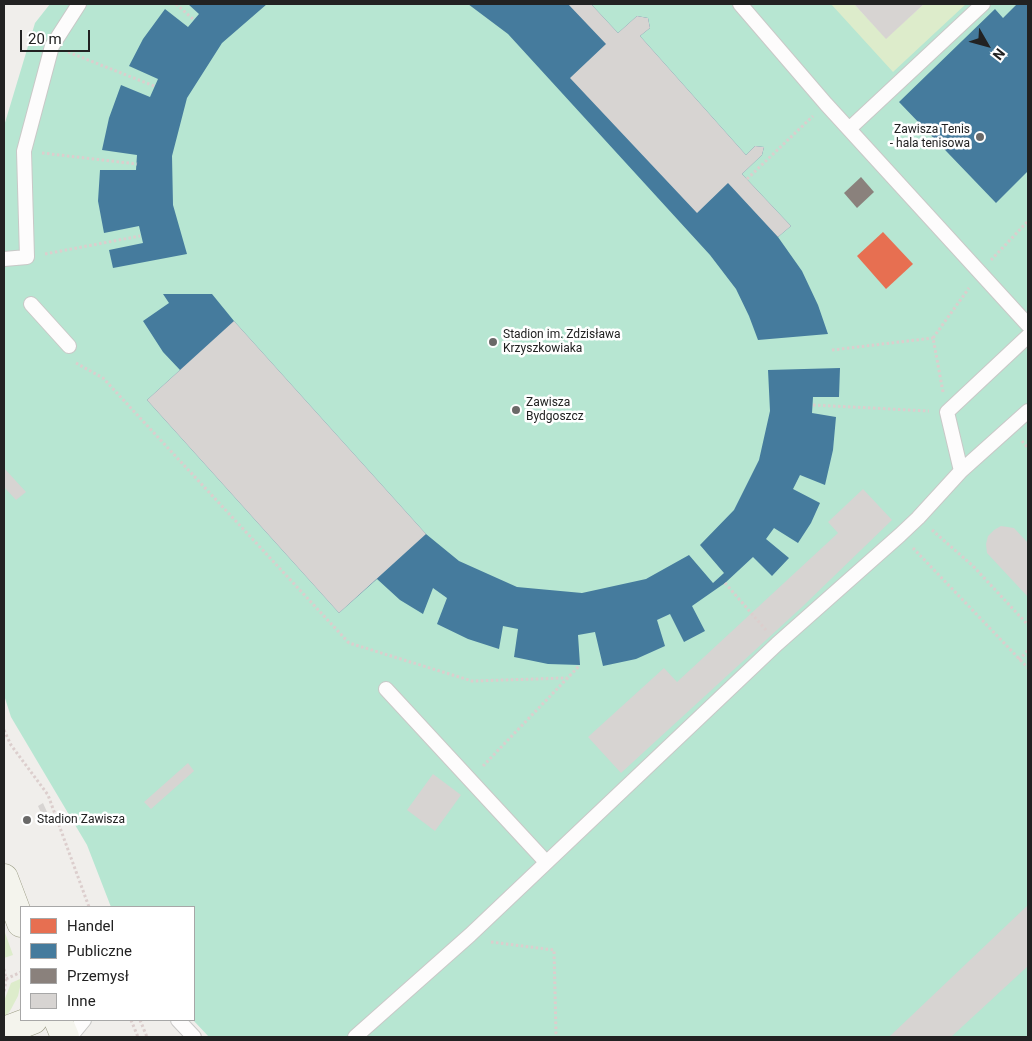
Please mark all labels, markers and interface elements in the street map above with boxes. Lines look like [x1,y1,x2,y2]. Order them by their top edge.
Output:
scale bar [22,20,92,52]
north arrow [962,20,1012,70]
text: 20 m [28,30,62,48]
text: N [989,45,1008,63]
place label: Zawisza Tenis - hala tenisowa [890,123,970,151]
marker: Zawisza Tenis - hala tenisowa [974,131,986,143]
place label: Stadion im. Zdzisława Krzyszkowiaka [503,328,621,356]
marker: Stadion im. Zdzisława Krzyszkowiaka [487,336,499,348]
place label: Zawisza Bydgoszcz [526,396,584,424]
marker: Zawisza Bydgoszcz [510,404,522,416]
place label: Stadion Zawisza [37,813,125,827]
marker: Stadion Zawisza [21,814,33,826]
legend [20,906,195,1021]
text: Handel [67,917,114,935]
text: Publiczne [67,942,132,960]
text: Przemysł [67,967,129,985]
text: Inne [67,992,96,1010]

